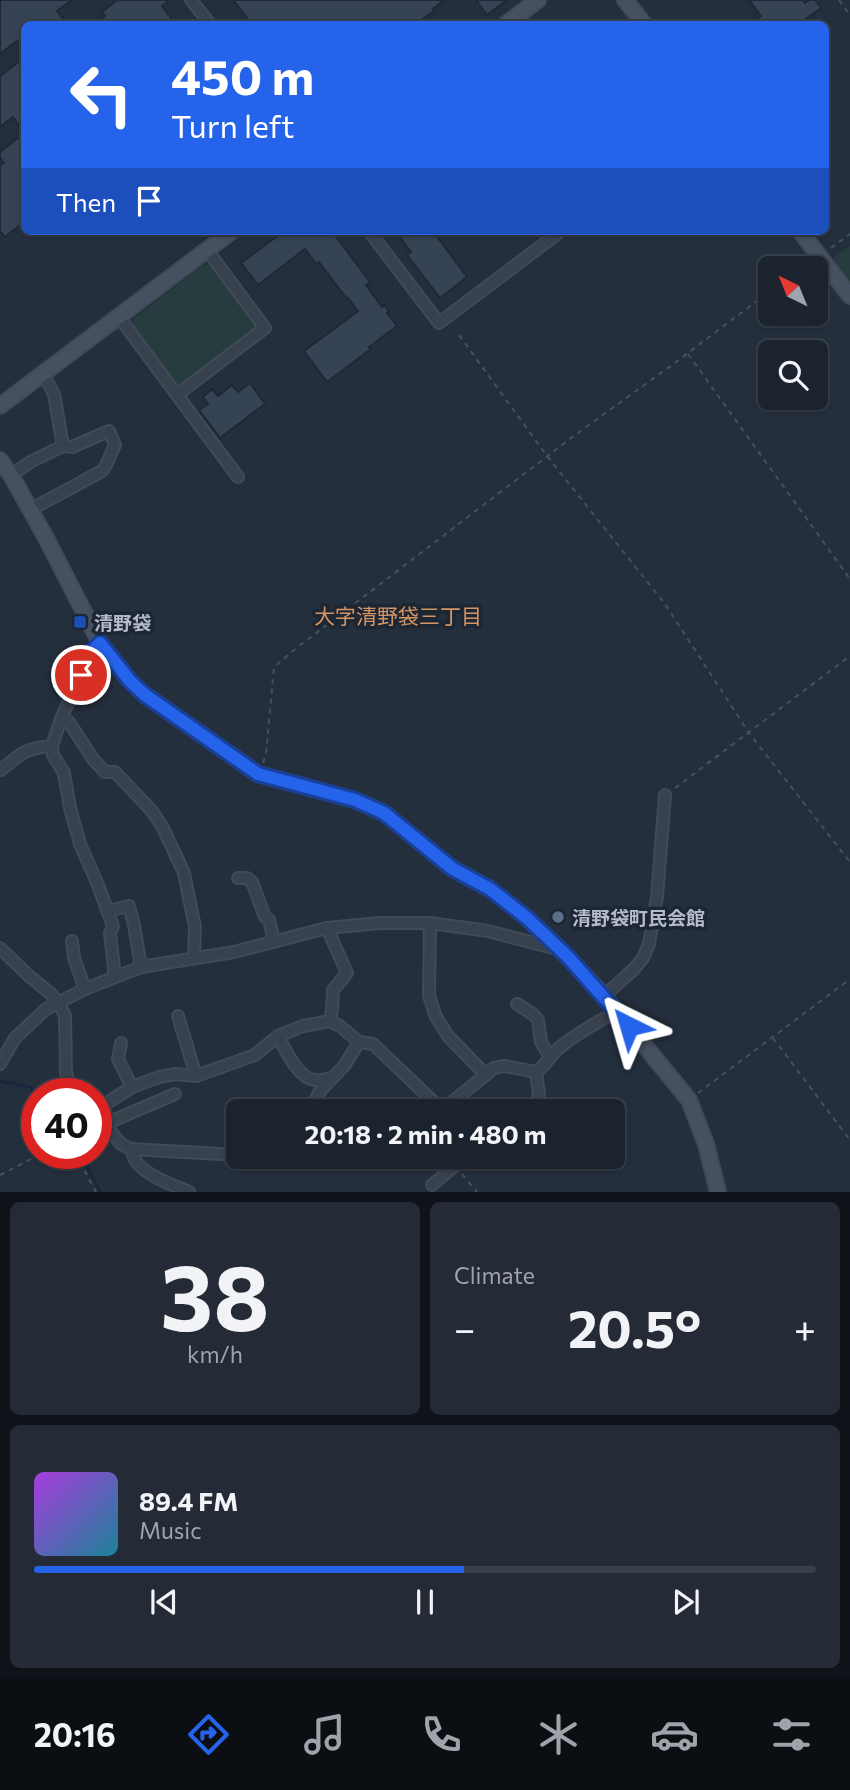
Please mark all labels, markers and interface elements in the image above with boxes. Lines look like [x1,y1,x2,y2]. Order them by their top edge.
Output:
text: 450 m [171,45,314,105]
icon: left [56,49,147,140]
text: Turn left [171,105,295,145]
icon: arrive [130,182,168,220]
text: Then [56,186,116,217]
north arrow [758,256,828,326]
map controls [758,256,828,410]
button: search [758,340,828,410]
district label: 大字清野袋三丁目 [314,603,482,628]
place label: 清野袋 [94,611,151,634]
marker: 清野袋 [72,614,88,630]
pin [51,645,111,705]
icon: arrive [62,656,100,694]
place label: 清野袋町民会館 [572,906,705,929]
marker: 清野袋町民会館 [550,909,566,925]
position arrow [592,989,666,1063]
speed limit sign: 40 [21,1078,112,1169]
text: 20:18 · 2 min · 480 m [305,1118,546,1149]
text: 38 [160,1238,270,1350]
text: Climate [454,1261,535,1289]
text: 20.5° [568,1295,701,1359]
text: − [454,1304,476,1351]
text: + [794,1304,816,1351]
text: km/h [187,1340,243,1368]
text: 89.4 FM [139,1485,238,1516]
text: Music [139,1516,202,1544]
icon: previous [145,1583,183,1621]
icon: pause [406,1583,444,1621]
icon: next [667,1583,705,1621]
icon: directions [184,1710,233,1759]
icon: music [300,1710,349,1759]
icon: phone [417,1710,466,1759]
icon: climate [534,1710,583,1759]
icon: car [650,1710,699,1759]
icon: filters [767,1710,816,1759]
text: 20:16 [34,1714,116,1754]

